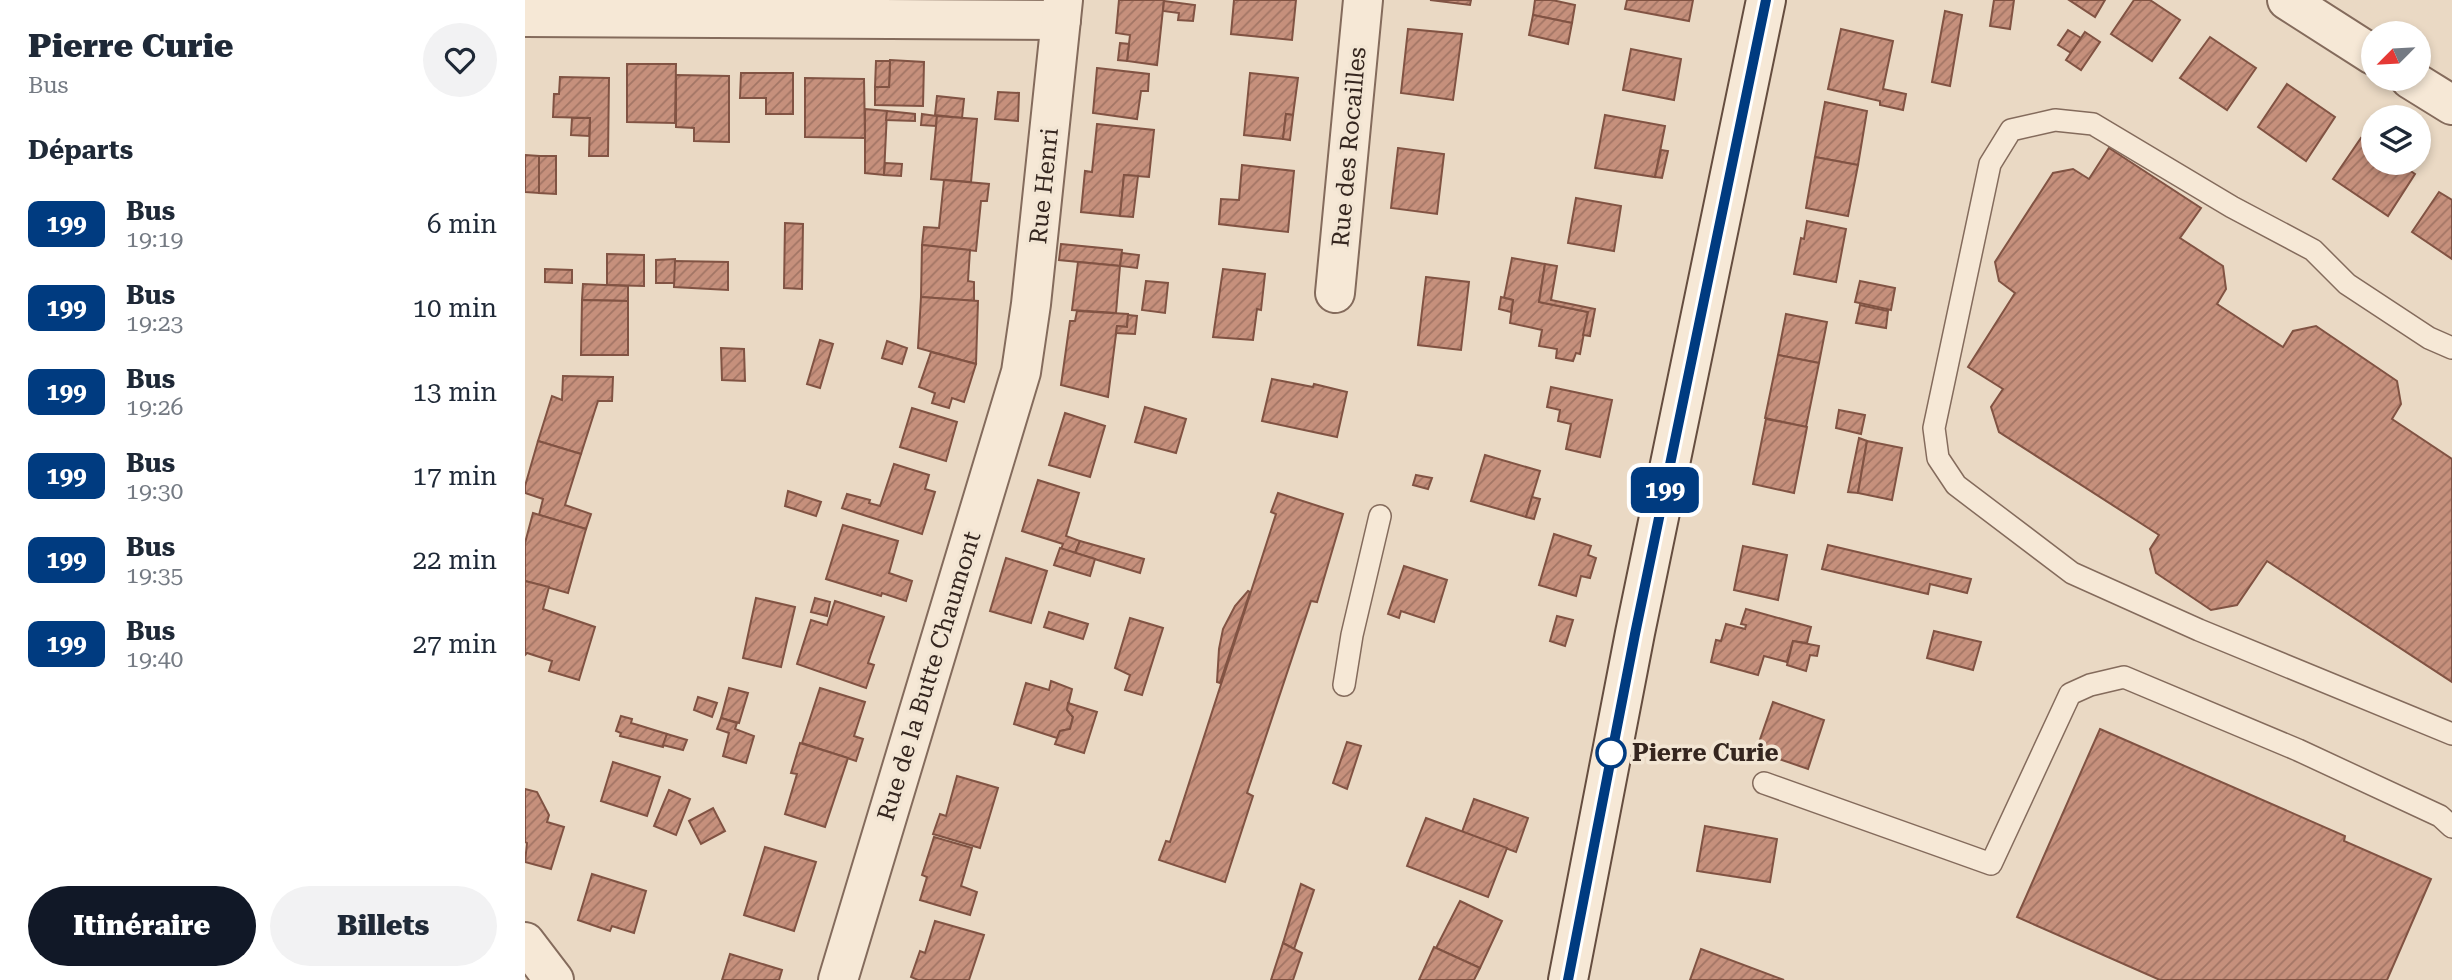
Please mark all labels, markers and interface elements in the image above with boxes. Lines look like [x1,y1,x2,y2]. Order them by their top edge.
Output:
north arrow [2361,21,2431,91]
map controls [2361,21,2431,175]
button: heart [423,23,497,97]
text: Pierre Curie [28,26,234,65]
street label: Rue des Rocailles [1326,46,1372,248]
text: Bus [28,72,68,99]
button: layers [2361,105,2431,175]
street label: Rue Henri [1024,126,1064,245]
text: Départs [28,135,133,165]
text: Bus [126,196,175,226]
text: 6 min [427,209,497,239]
text: 199 [46,210,87,238]
text: 19:19 [126,226,183,253]
text: Bus [126,280,175,310]
text: 10 min [413,293,497,323]
text: 199 [46,294,87,322]
text: 19:23 [126,310,183,337]
text: Bus [126,364,175,394]
text: 13 min [413,377,497,407]
text: 199 [46,378,87,406]
text: 19:26 [126,394,183,421]
text: Bus [126,448,175,478]
text: 17 min [413,461,497,491]
text: 199 [46,462,87,490]
line badge: 199 [1625,467,1705,513]
text: 199 [1645,476,1685,504]
text: 19:30 [126,478,183,505]
street label: Rue de la Butte Chaumont [872,528,986,824]
text: Bus [126,532,175,562]
text: 22 min [413,545,497,575]
text: 199 [46,546,87,574]
text: 19:35 [126,562,183,589]
text: Bus [126,616,175,646]
text: 27 min [413,629,497,659]
text: 199 [46,630,87,658]
text: 19:40 [126,646,183,673]
marker: Pierre Curie [1596,738,1626,768]
place label: Pierre Curie [1632,739,1779,767]
button: Itinéraire [28,886,256,966]
button: Billets [270,886,497,966]

